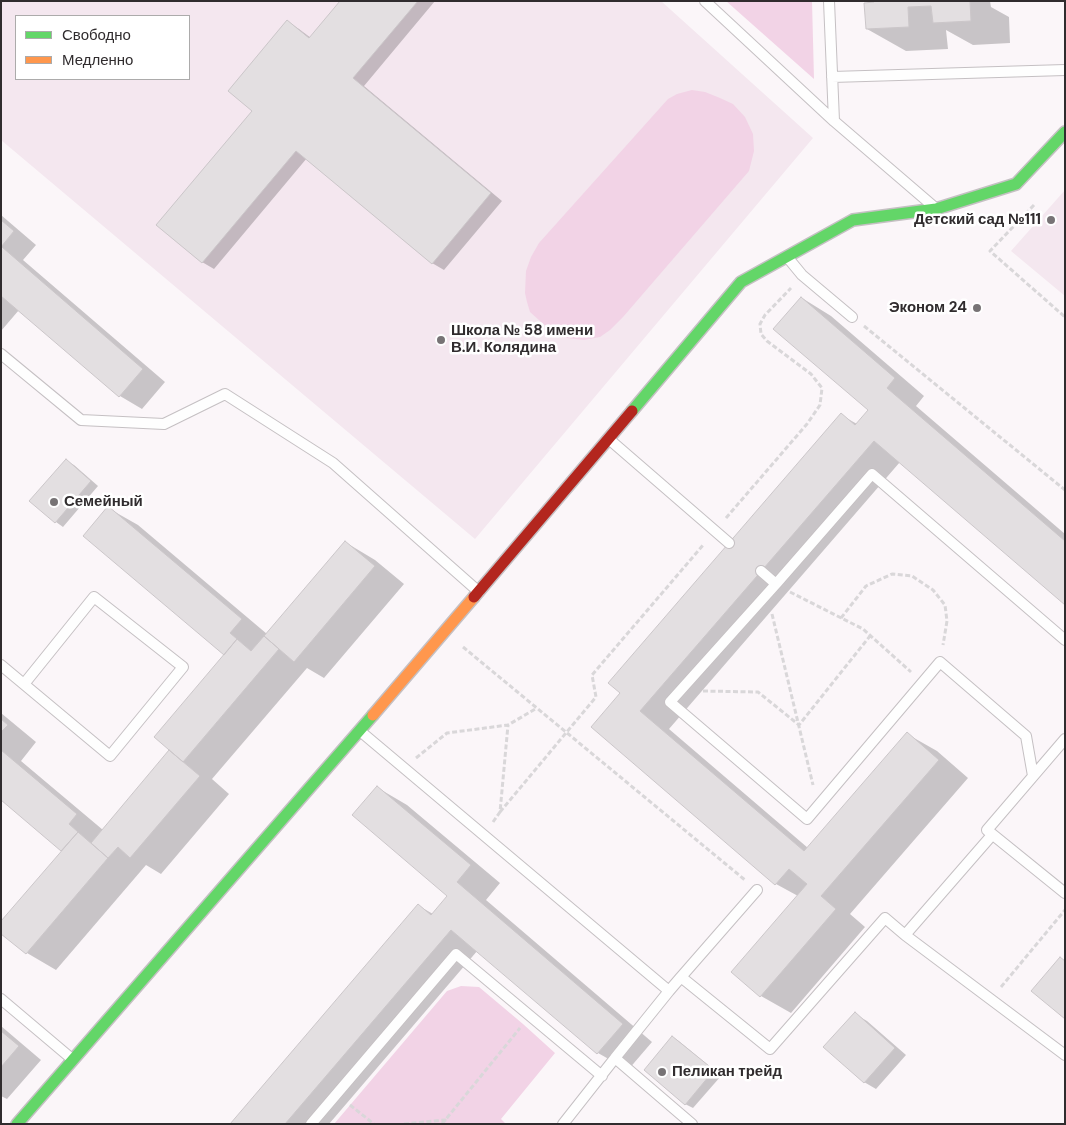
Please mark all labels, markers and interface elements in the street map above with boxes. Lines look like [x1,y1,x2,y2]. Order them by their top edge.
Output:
legend [15,15,190,80]
text: Свободно [62,25,131,45]
text: Медленно [62,50,133,70]
place label: Детский сад №111 [914,211,1041,229]
marker: Детский сад №111 [1045,214,1057,226]
place label: Эконом 24 [889,299,967,317]
marker: Эконом 24 [971,302,983,314]
place label: Школа № 58 имени В.И. Колядина [451,322,593,357]
marker: Школа № 58 имени В.И. Колядина [435,334,447,346]
place label: Семейный [64,493,143,511]
marker: Семейный [48,496,60,508]
place label: Пеликан трейд [672,1063,782,1081]
marker: Пеликан трейд [656,1066,668,1078]

